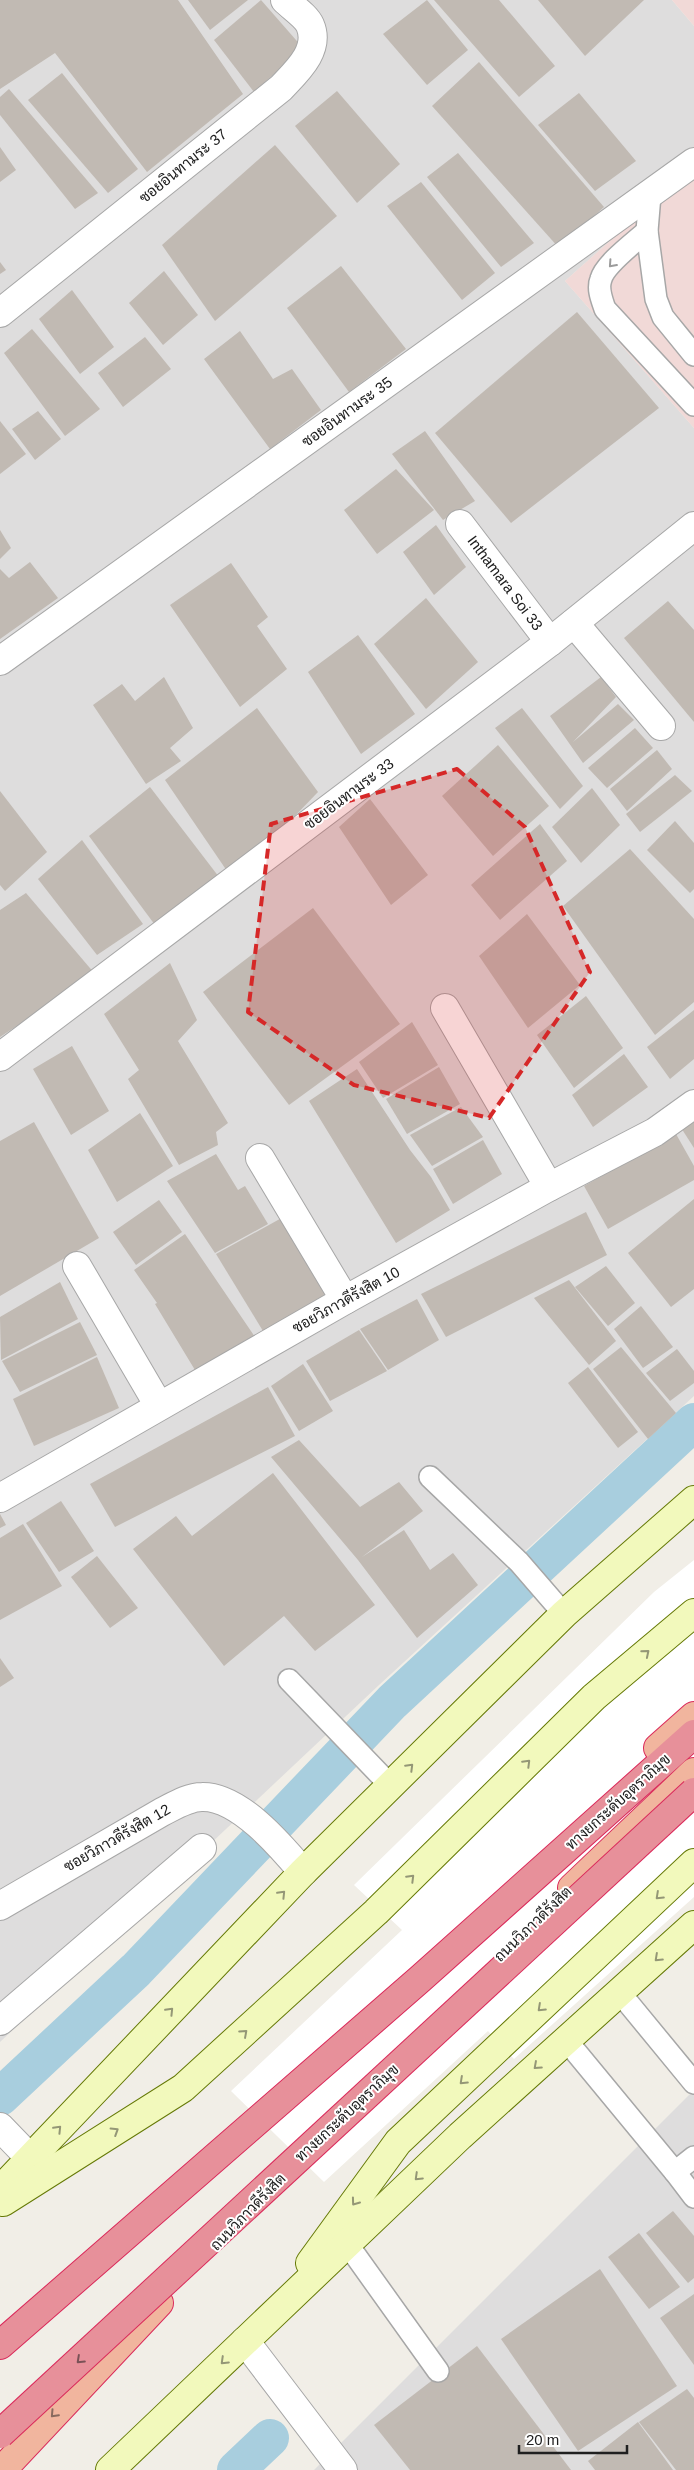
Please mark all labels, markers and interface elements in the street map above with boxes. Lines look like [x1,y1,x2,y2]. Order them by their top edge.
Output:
street label: ซอยอินทามระ 37 [136,125,230,206]
one-way arrow [609,259,618,268]
street label: ซอยอินทามระ 35 [298,373,395,450]
street label: Inthamara Soi 33 [464,532,547,633]
street label: ซอยอินทามระ 33 [301,754,397,833]
street label: ซอยวิภาวดีรังสิต 10 [289,1262,402,1336]
one-way arrow [640,1651,649,1659]
street label: ทางยกระดับอุตราภิมุข [562,1750,675,1855]
one-way arrow [521,1760,530,1769]
one-way arrow [404,1764,413,1773]
street label: ซอยวิภาวดีรังสิต 12 [60,1799,173,1875]
one-way arrow [405,1874,414,1883]
street label: ถนนวิภาวดีรังสิต [490,1882,575,1965]
one-way arrow [655,1890,664,1899]
one-way arrow [276,1891,285,1900]
one-way arrow [655,1952,664,1961]
one-way arrow [537,2002,546,2011]
one-way arrow [164,2008,173,2017]
one-way arrow [238,2029,247,2038]
street label: ทางยกระดับอุตราภิมุข [292,2060,404,2167]
one-way arrow [533,2060,542,2069]
one-way arrow [460,2075,469,2084]
one-way arrow [52,2126,61,2135]
one-way arrow [110,2127,119,2137]
street label: ถนนวิภาวดีรังสิต [206,2169,289,2254]
one-way arrow [415,2171,424,2180]
one-way arrow [352,2196,361,2206]
one-way arrow [76,2354,85,2363]
one-way arrow [221,2355,230,2364]
one-way arrow [51,2409,60,2418]
scale bar [519,2422,626,2454]
text: 20 m [526,2431,559,2448]

